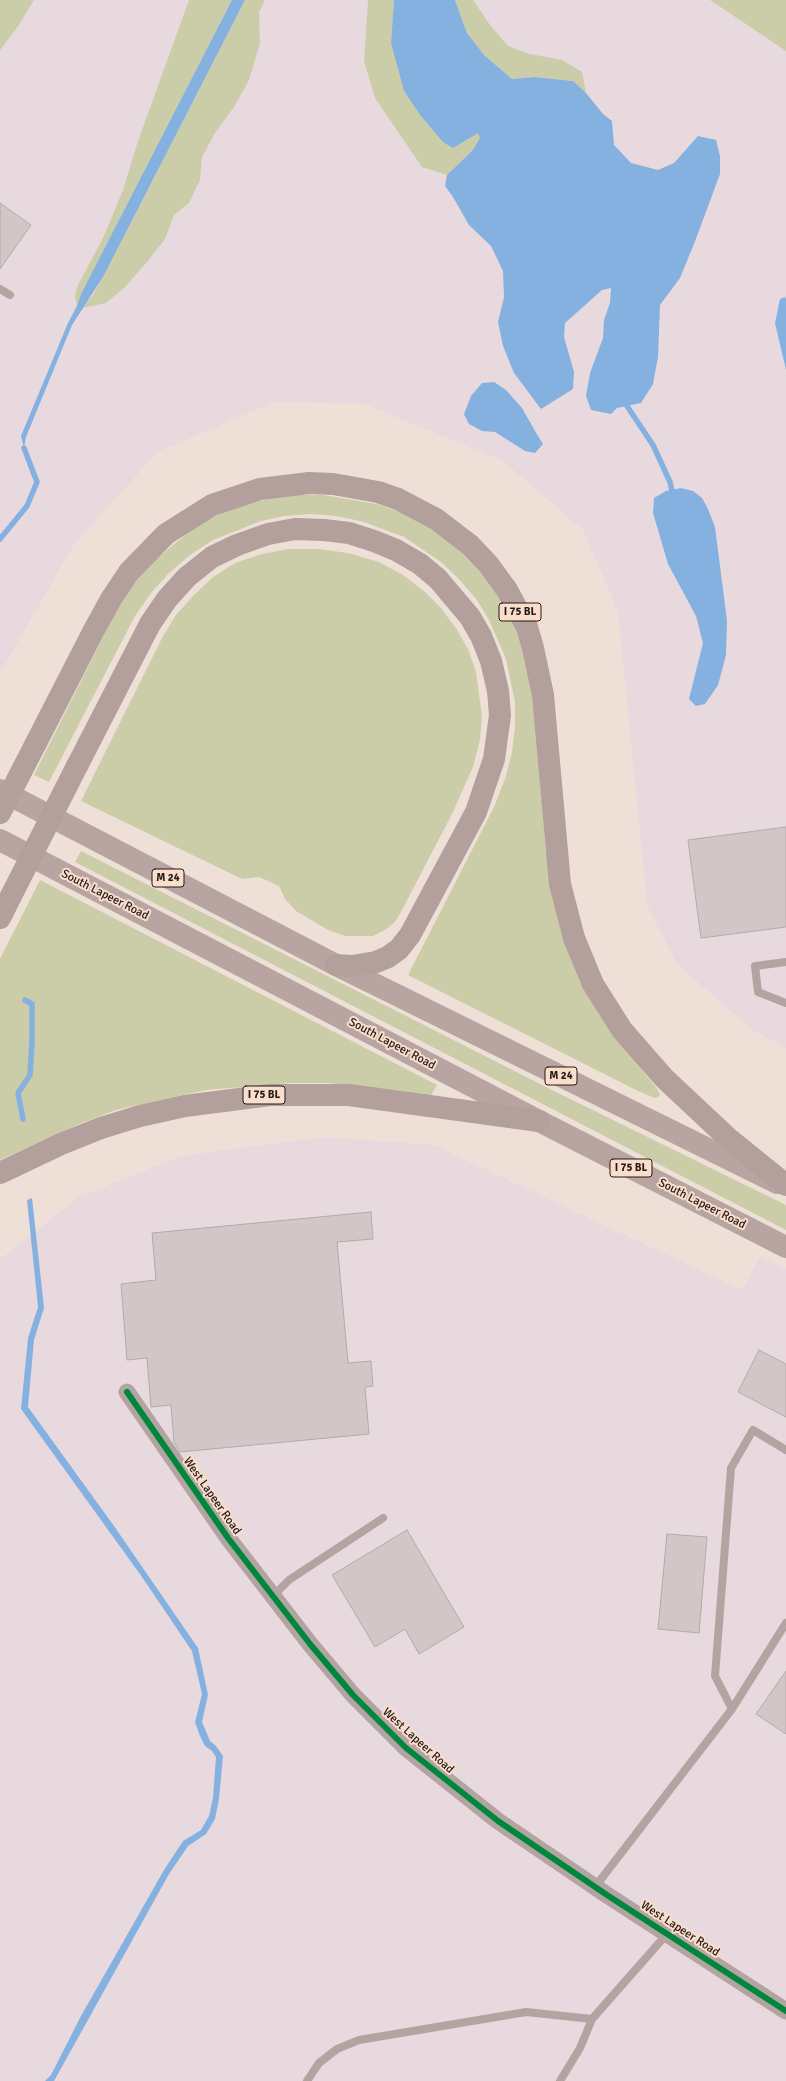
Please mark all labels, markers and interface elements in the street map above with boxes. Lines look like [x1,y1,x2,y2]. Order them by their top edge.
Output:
road number: I 75 BL [499,603,541,621]
street label: South Lapeer Road [59,867,151,923]
road number: M 24 [152,869,184,887]
street label: South Lapeer Road [346,1015,438,1073]
road number: M 24 [545,1067,577,1085]
road number: I 75 BL [243,1086,285,1104]
road number: I 75 BL [610,1159,652,1177]
street label: South Lapeer Road [656,1176,748,1232]
street label: West Lapeer Road [180,1455,244,1537]
street label: West Lapeer Road [379,1705,457,1777]
street label: West Lapeer Road [638,1898,722,1960]

